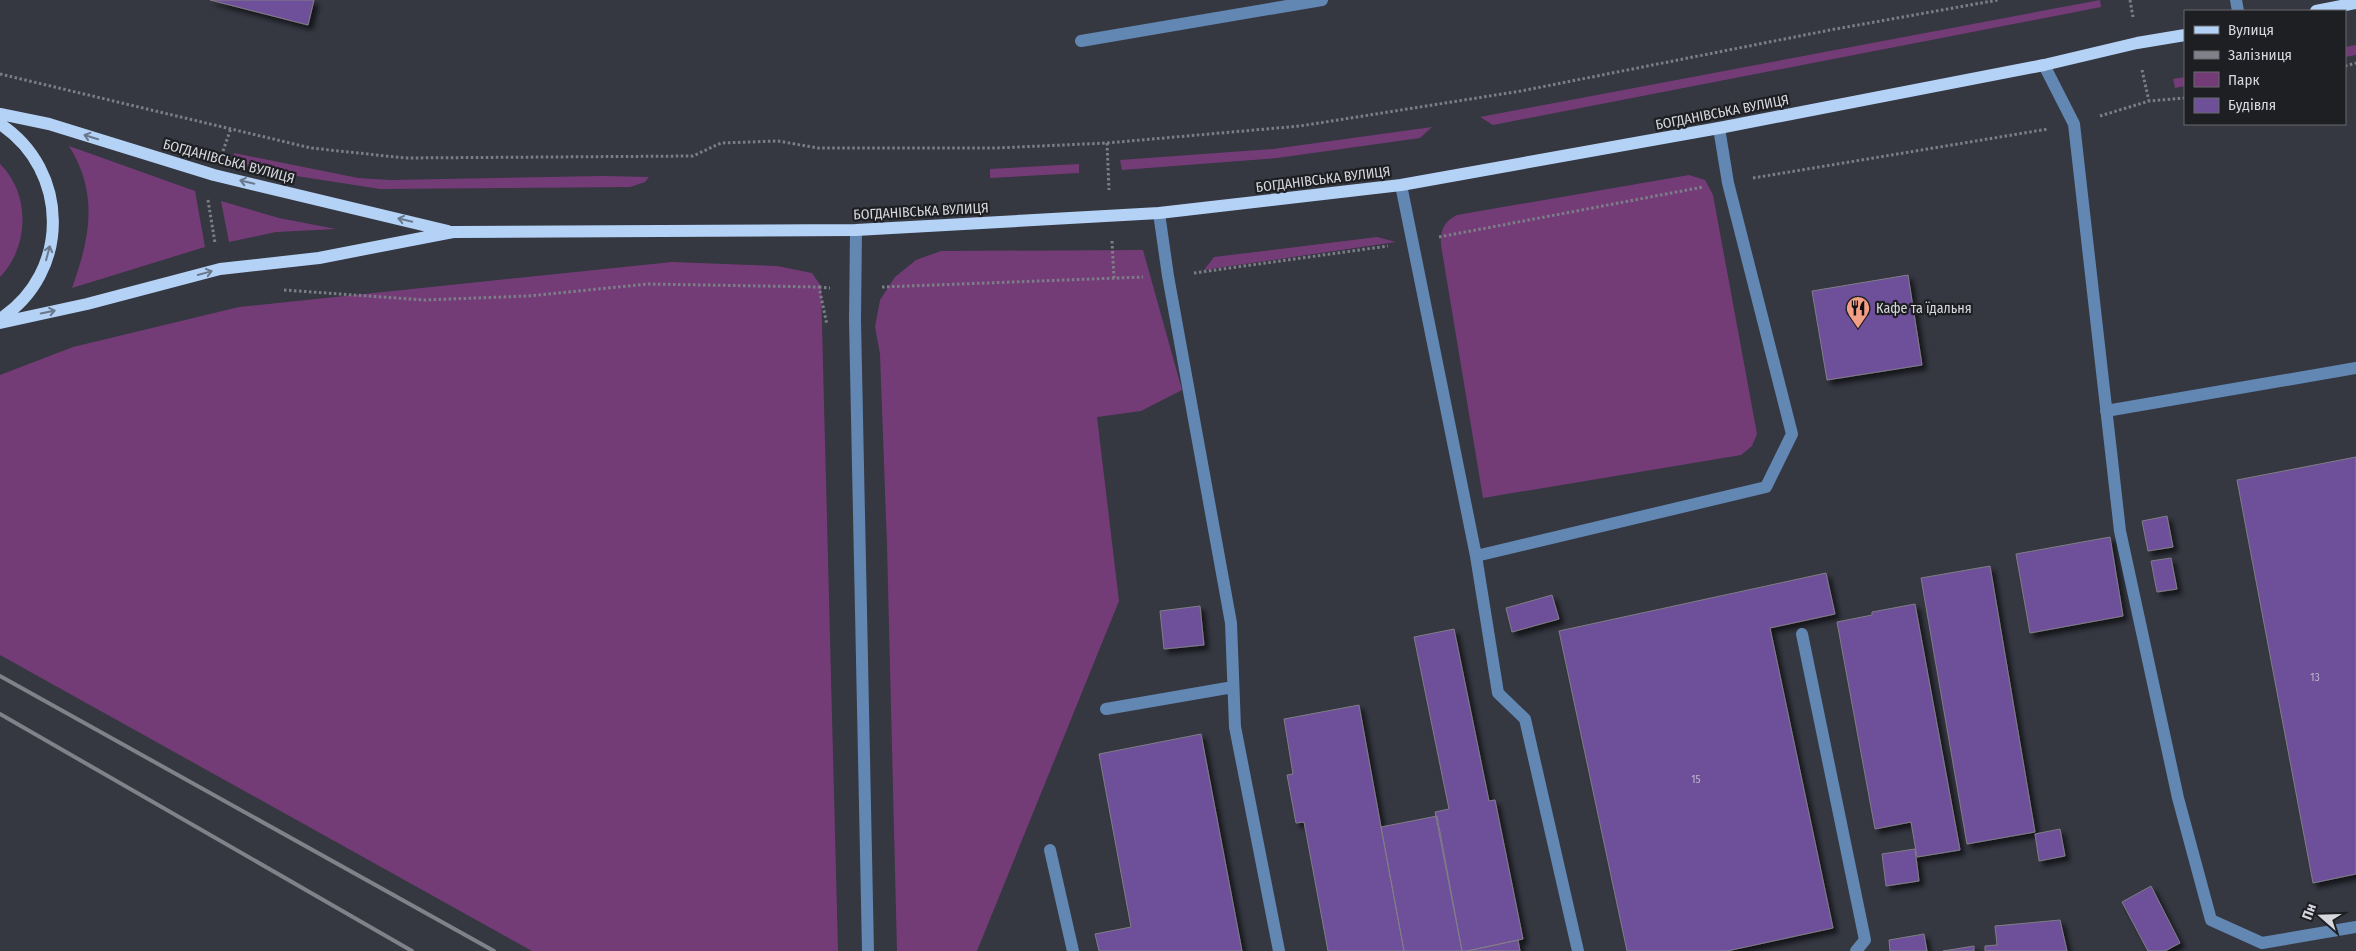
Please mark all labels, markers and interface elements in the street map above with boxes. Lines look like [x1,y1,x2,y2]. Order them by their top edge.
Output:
legend [2184,10,2346,125]
text: Вулиця [2228,21,2274,39]
text: Залізниця [2228,46,2292,64]
text: Парк [2228,71,2259,89]
street label: БОГДАНІВСЬКА ВУЛИЦЯ [1654,91,1790,134]
text: Будівля [2228,96,2276,114]
one-way arrow [84,132,100,142]
street label: БОГДАНІВСЬКА ВУЛИЦЯ [161,136,297,187]
street label: БОГДАНІВСЬКА ВУЛИЦЯ [1255,163,1391,196]
one-way arrow [240,177,256,187]
street label: БОГДАНІВСЬКА ВУЛИЦЯ [853,199,989,224]
one-way arrow [398,215,414,224]
one-way arrow [44,245,54,261]
one-way arrow [197,268,213,277]
restaurant icon: Кафе та їдальня [1845,295,1871,329]
place label: Кафе та їдальня [1876,300,1972,317]
one-way arrow [39,307,55,317]
house number: 13 [2310,671,2320,684]
house number: 15 [1691,773,1701,786]
north arrow [2296,891,2346,941]
text: Пн [2299,901,2320,922]

